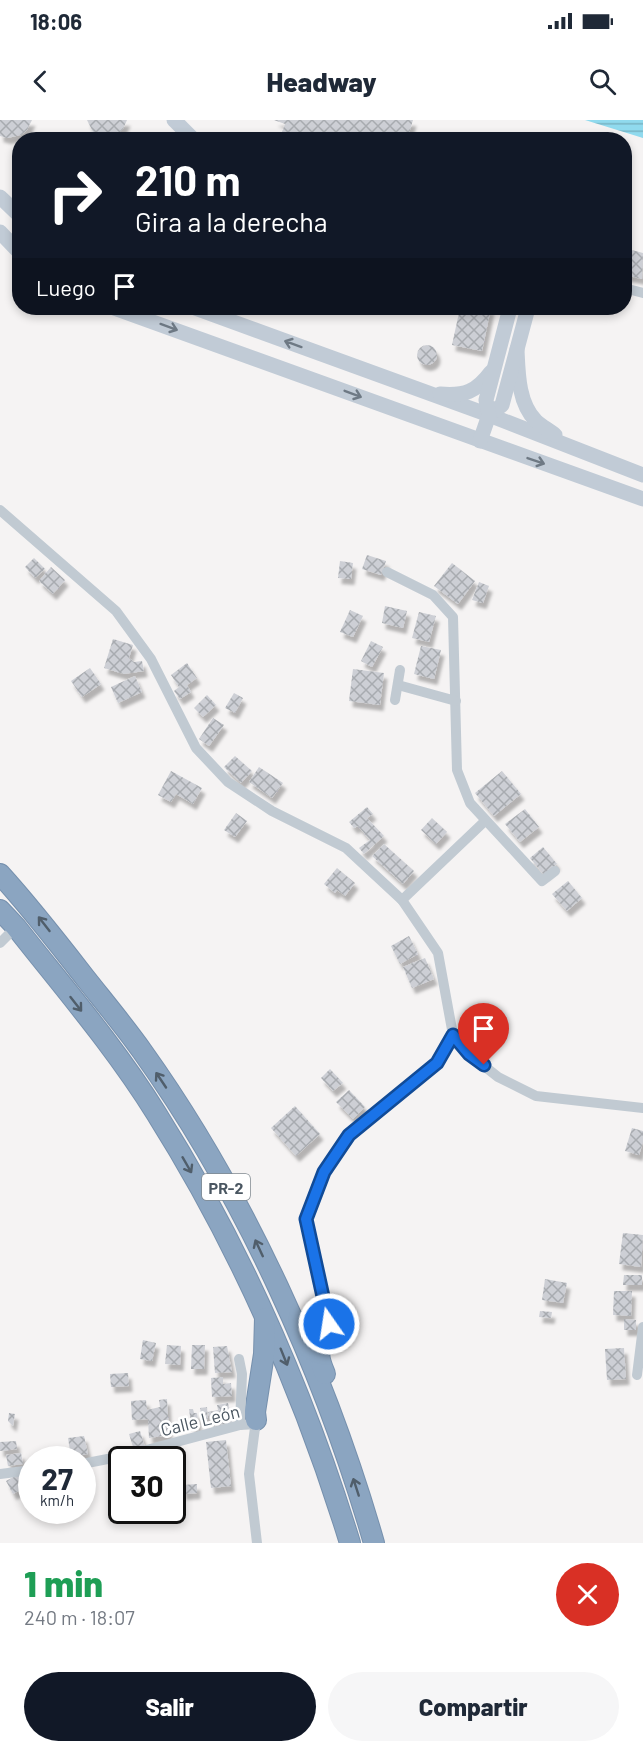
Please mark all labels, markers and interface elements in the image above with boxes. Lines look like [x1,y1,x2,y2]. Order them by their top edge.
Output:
text: 18:06 [30,8,82,34]
icon: back [24,65,57,98]
text: Headway [266,65,377,97]
icon: search [586,65,619,98]
text: 210 m [135,154,241,204]
icon: right [36,156,114,234]
text: Gira a la derecha [135,205,328,237]
icon: arrive [108,270,141,303]
text: Luego [36,274,96,300]
one-way arrow [160,323,178,334]
one-way arrow [284,337,303,348]
one-way arrow [343,389,362,400]
one-way arrow [526,456,545,467]
one-way arrow [37,917,50,933]
one-way arrow [70,996,83,1012]
pin [458,1003,509,1065]
icon: arrive [467,1012,500,1045]
one-way arrow [155,1072,167,1089]
one-way arrow [181,1156,193,1173]
road number: PR-2 [202,1174,250,1200]
one-way arrow [253,1240,265,1258]
position arrow [297,1292,361,1356]
one-way arrow [279,1348,290,1366]
street label: Calle León [158,1400,242,1440]
speed limit sign: 30 [108,1446,186,1524]
text: 27 [41,1460,73,1496]
one-way arrow [350,1478,361,1497]
text: km/h [40,1491,74,1509]
text: 1 min [24,1561,103,1604]
button: close [556,1563,619,1626]
text: 240 m · 18:07 [24,1605,135,1629]
button: Salir [24,1672,316,1741]
button: Compartir [328,1672,619,1741]

